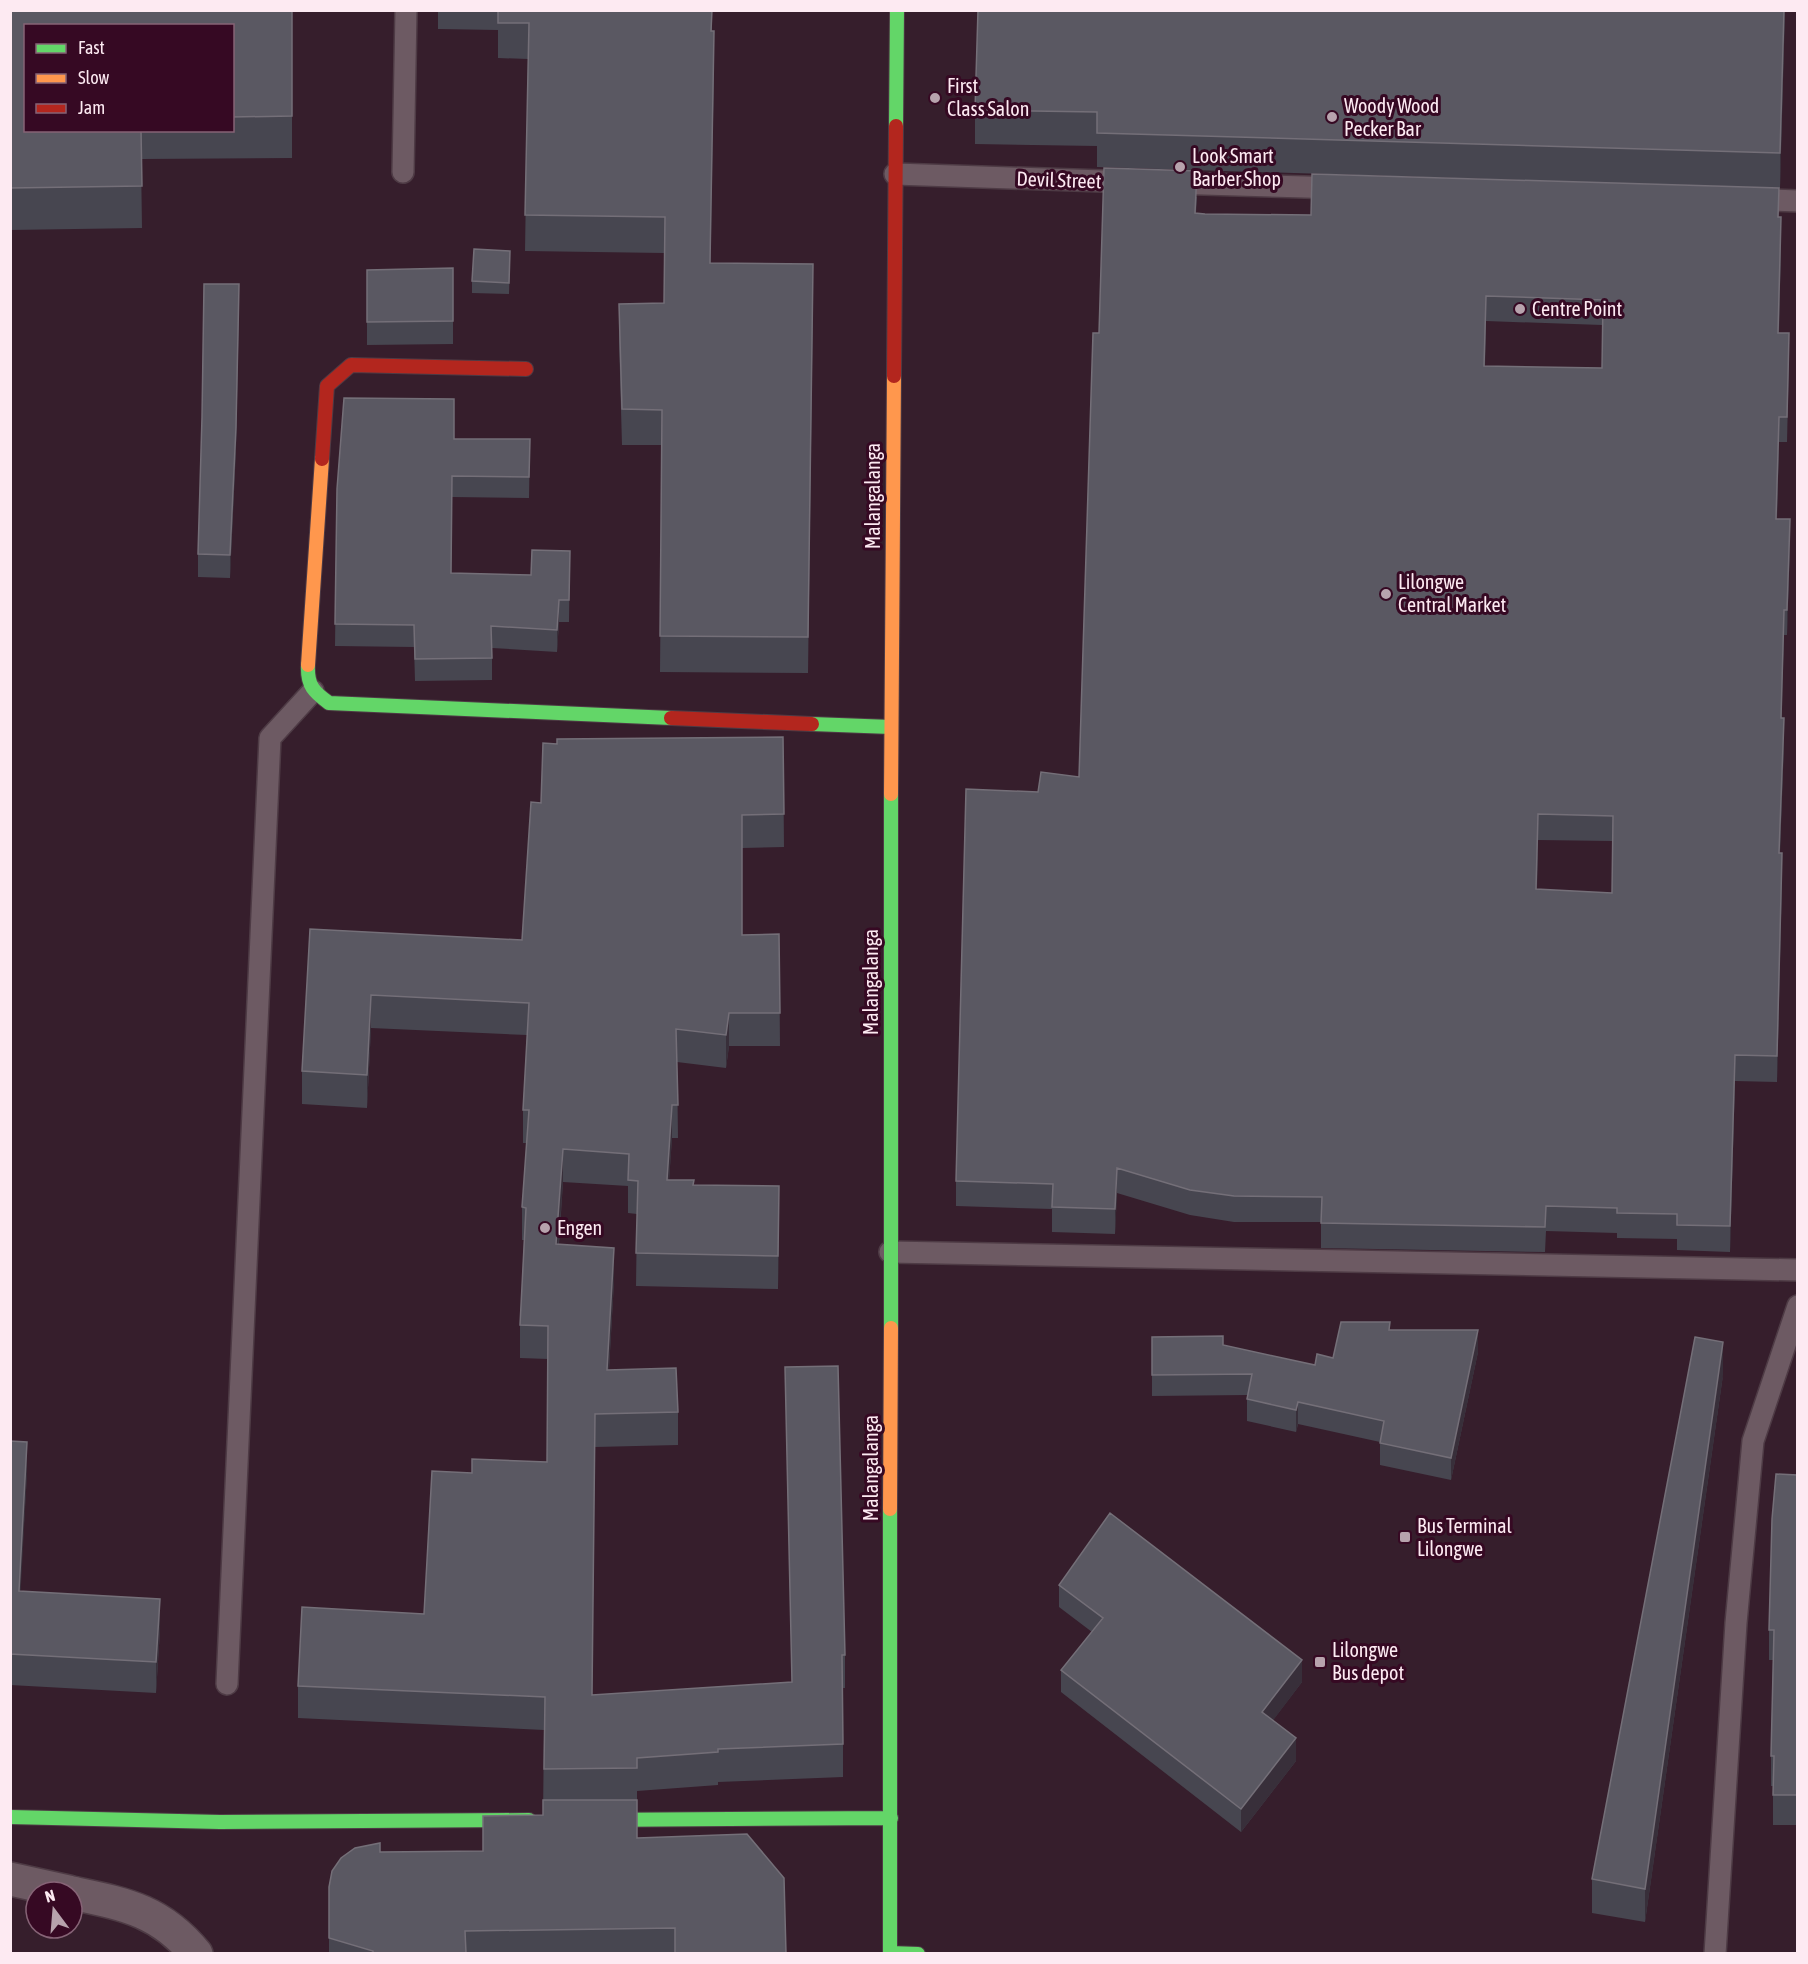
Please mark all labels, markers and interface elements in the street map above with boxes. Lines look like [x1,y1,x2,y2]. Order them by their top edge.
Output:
legend [24,24,234,132]
text: Fast [78,37,105,58]
text: Slow [78,67,109,88]
place label: First Class Salon [947,74,1029,120]
marker: First Class Salon [928,91,942,105]
place label: Woody Wood Pecker Bar [1344,94,1439,140]
text: Jam [78,97,105,118]
marker: Woody Wood Pecker Bar [1325,110,1339,124]
place label: Look Smart Barber Shop [1192,144,1281,190]
marker: Look Smart Barber Shop [1173,160,1187,174]
street label: Devil Street [1016,167,1102,192]
place label: Centre Point [1532,297,1623,320]
marker: Centre Point [1513,302,1527,316]
street label: Malangalanga [861,443,884,549]
place label: Lilongwe Central Market [1398,570,1506,616]
marker: Lilongwe Central Market [1379,587,1393,601]
street label: Malangalanga [859,929,882,1035]
place label: Engen [557,1216,602,1239]
marker: Engen [538,1221,552,1235]
street label: Malangalanga [859,1415,882,1521]
place label: Bus Terminal Lilongwe [1417,1514,1512,1560]
marker: Bus Terminal Lilongwe [1398,1530,1412,1544]
place label: Lilongwe Bus depot [1332,1638,1404,1684]
marker: Lilongwe Bus depot [1313,1655,1327,1669]
north arrow [24,1880,84,1940]
text: N [43,1886,57,1906]

